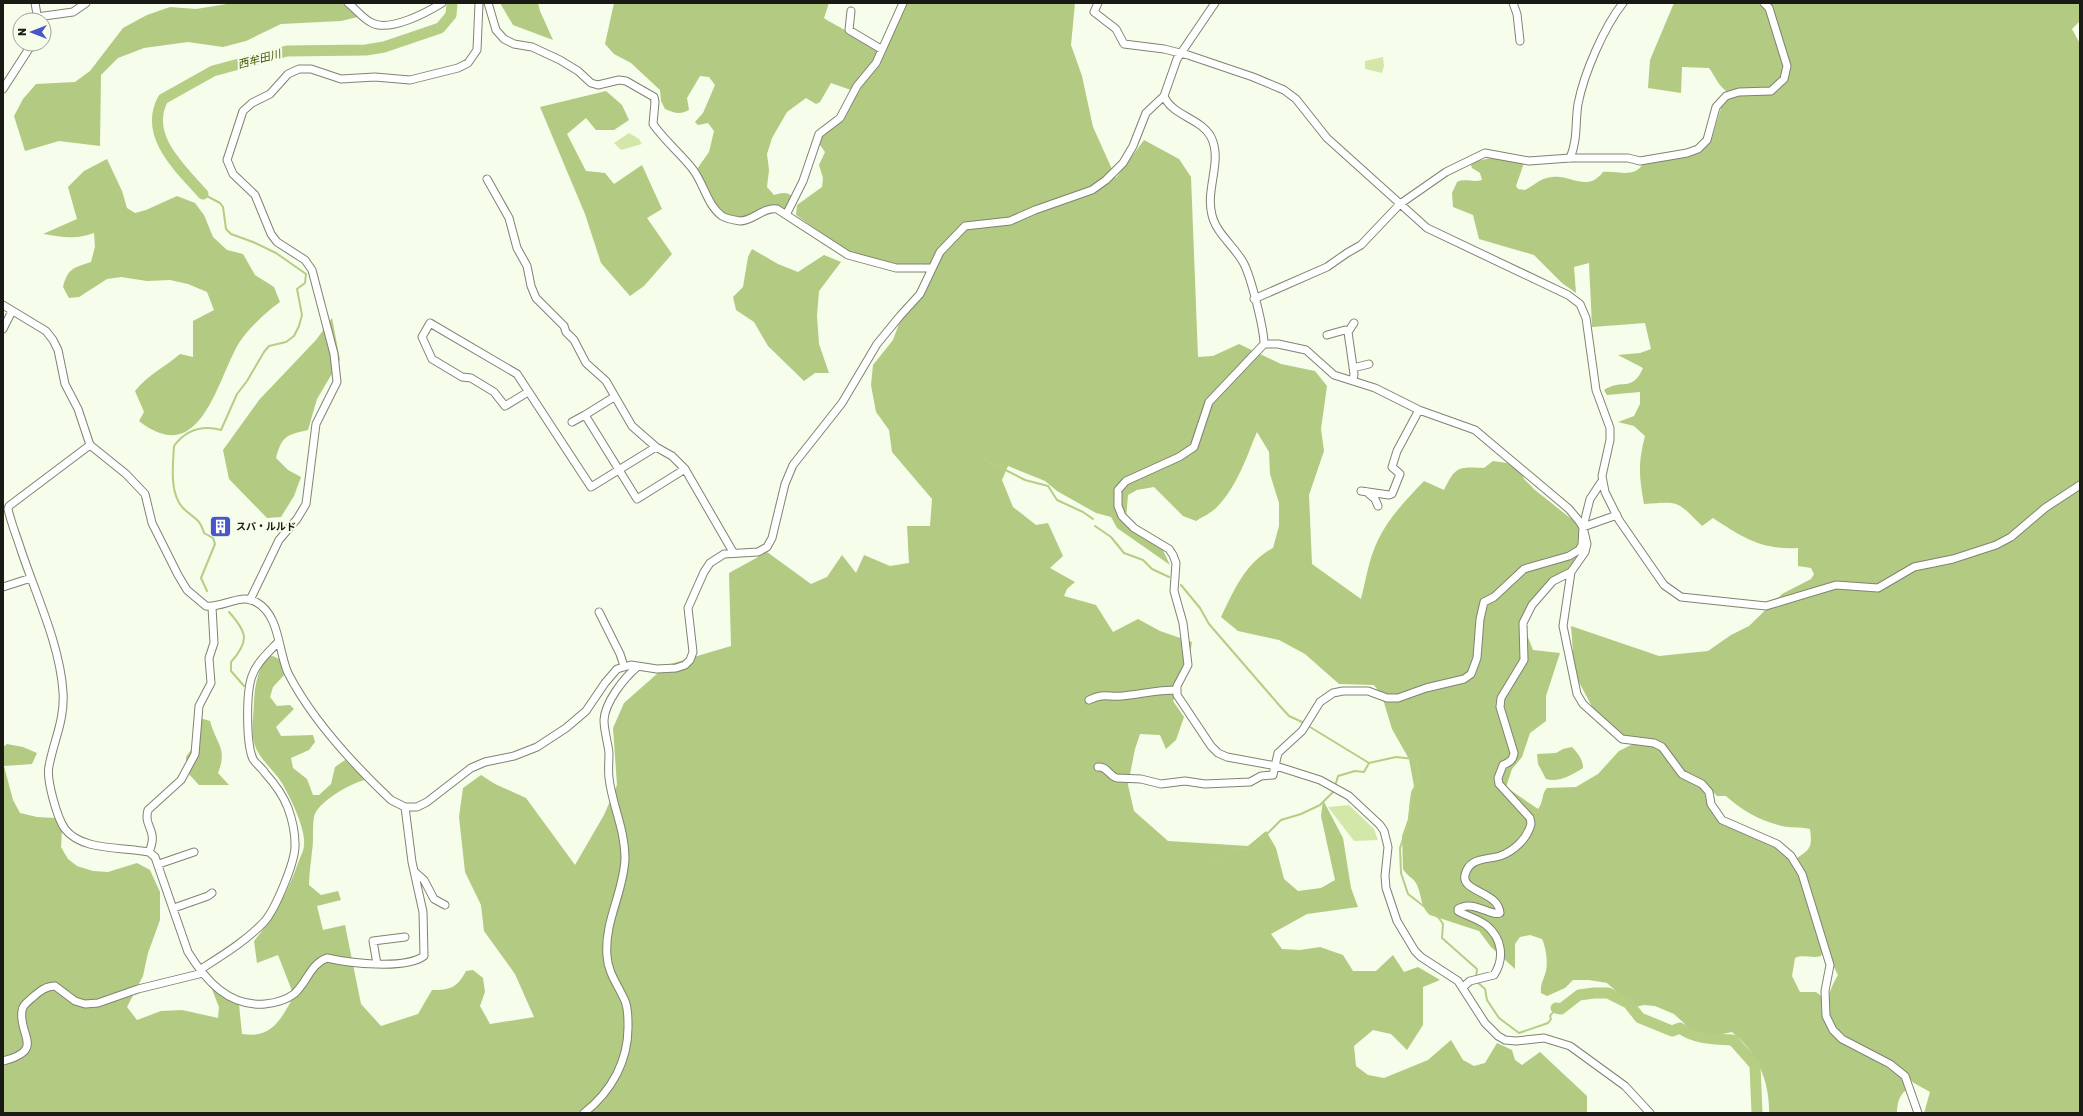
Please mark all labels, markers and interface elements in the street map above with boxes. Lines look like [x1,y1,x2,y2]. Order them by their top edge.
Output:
north arrow [12,12,52,52]
text: N [16,28,29,36]
water label: 西牟田川 [236,47,283,71]
building icon: スパ・ルルド [208,513,234,539]
place label: スパ・ルルド [236,521,296,533]

